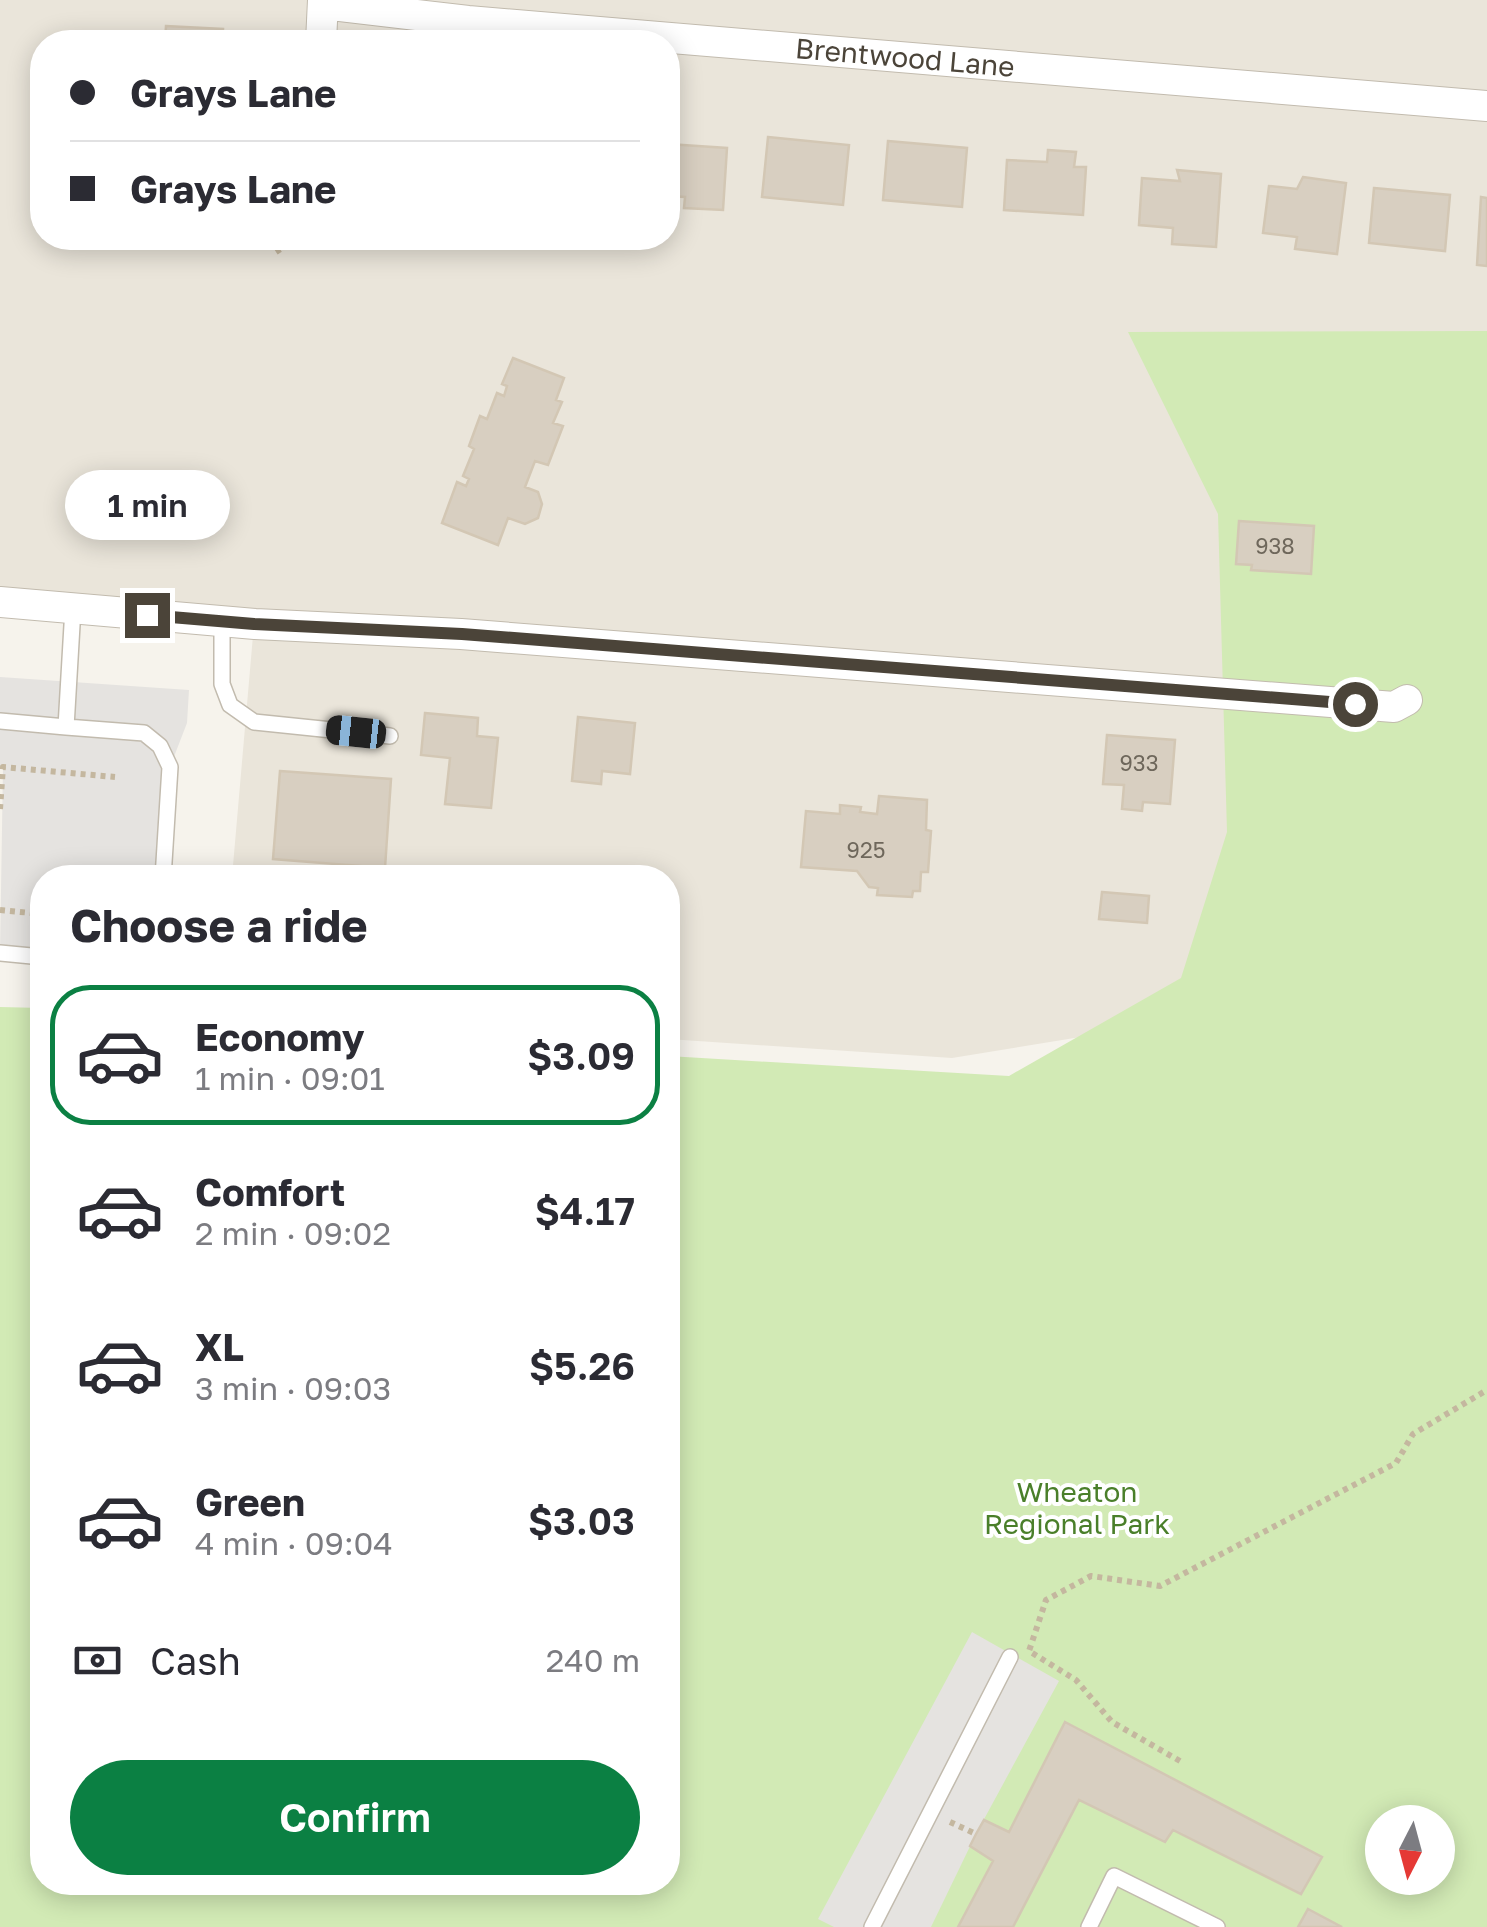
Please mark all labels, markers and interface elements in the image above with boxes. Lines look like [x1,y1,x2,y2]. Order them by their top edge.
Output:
street label: Brentwood Lane [794,31,1016,83]
text: Grays Lane [130,70,336,115]
text: Grays Lane [130,166,336,211]
callout: 1 min [64,470,230,540]
text: 1 min [107,486,188,524]
house number: 938 [1255,532,1295,559]
route end [125,593,170,638]
route start [1333,682,1378,727]
car [325,714,387,750]
house number: 933 [1119,749,1159,776]
house number: 925 [847,836,885,863]
text: Choose a ride [70,898,368,952]
icon: car [75,1010,165,1100]
text: Economy [195,1014,364,1059]
text: $3.09 [527,1033,635,1078]
text: 1 min · 09:01 [195,1059,385,1097]
icon: car [75,1165,165,1255]
text: Comfort [195,1169,345,1214]
text: $4.17 [535,1188,635,1233]
text: 2 min · 09:02 [195,1214,391,1252]
icon: car [75,1320,165,1410]
text: XL [195,1324,244,1369]
text: $5.26 [529,1343,635,1388]
text: 3 min · 09:03 [195,1369,391,1407]
icon: car [75,1475,165,1565]
park label: Wheaton Regional Park [984,1475,1170,1540]
text: Green [195,1479,305,1524]
text: $3.03 [528,1498,635,1543]
text: 4 min · 09:04 [195,1524,393,1562]
icon: cash [70,1633,125,1688]
text: Cash [150,1638,241,1683]
text: 240 m [546,1641,640,1679]
button: Confirm [70,1760,640,1875]
north arrow [1365,1805,1455,1895]
map controls [1365,1805,1455,1895]

